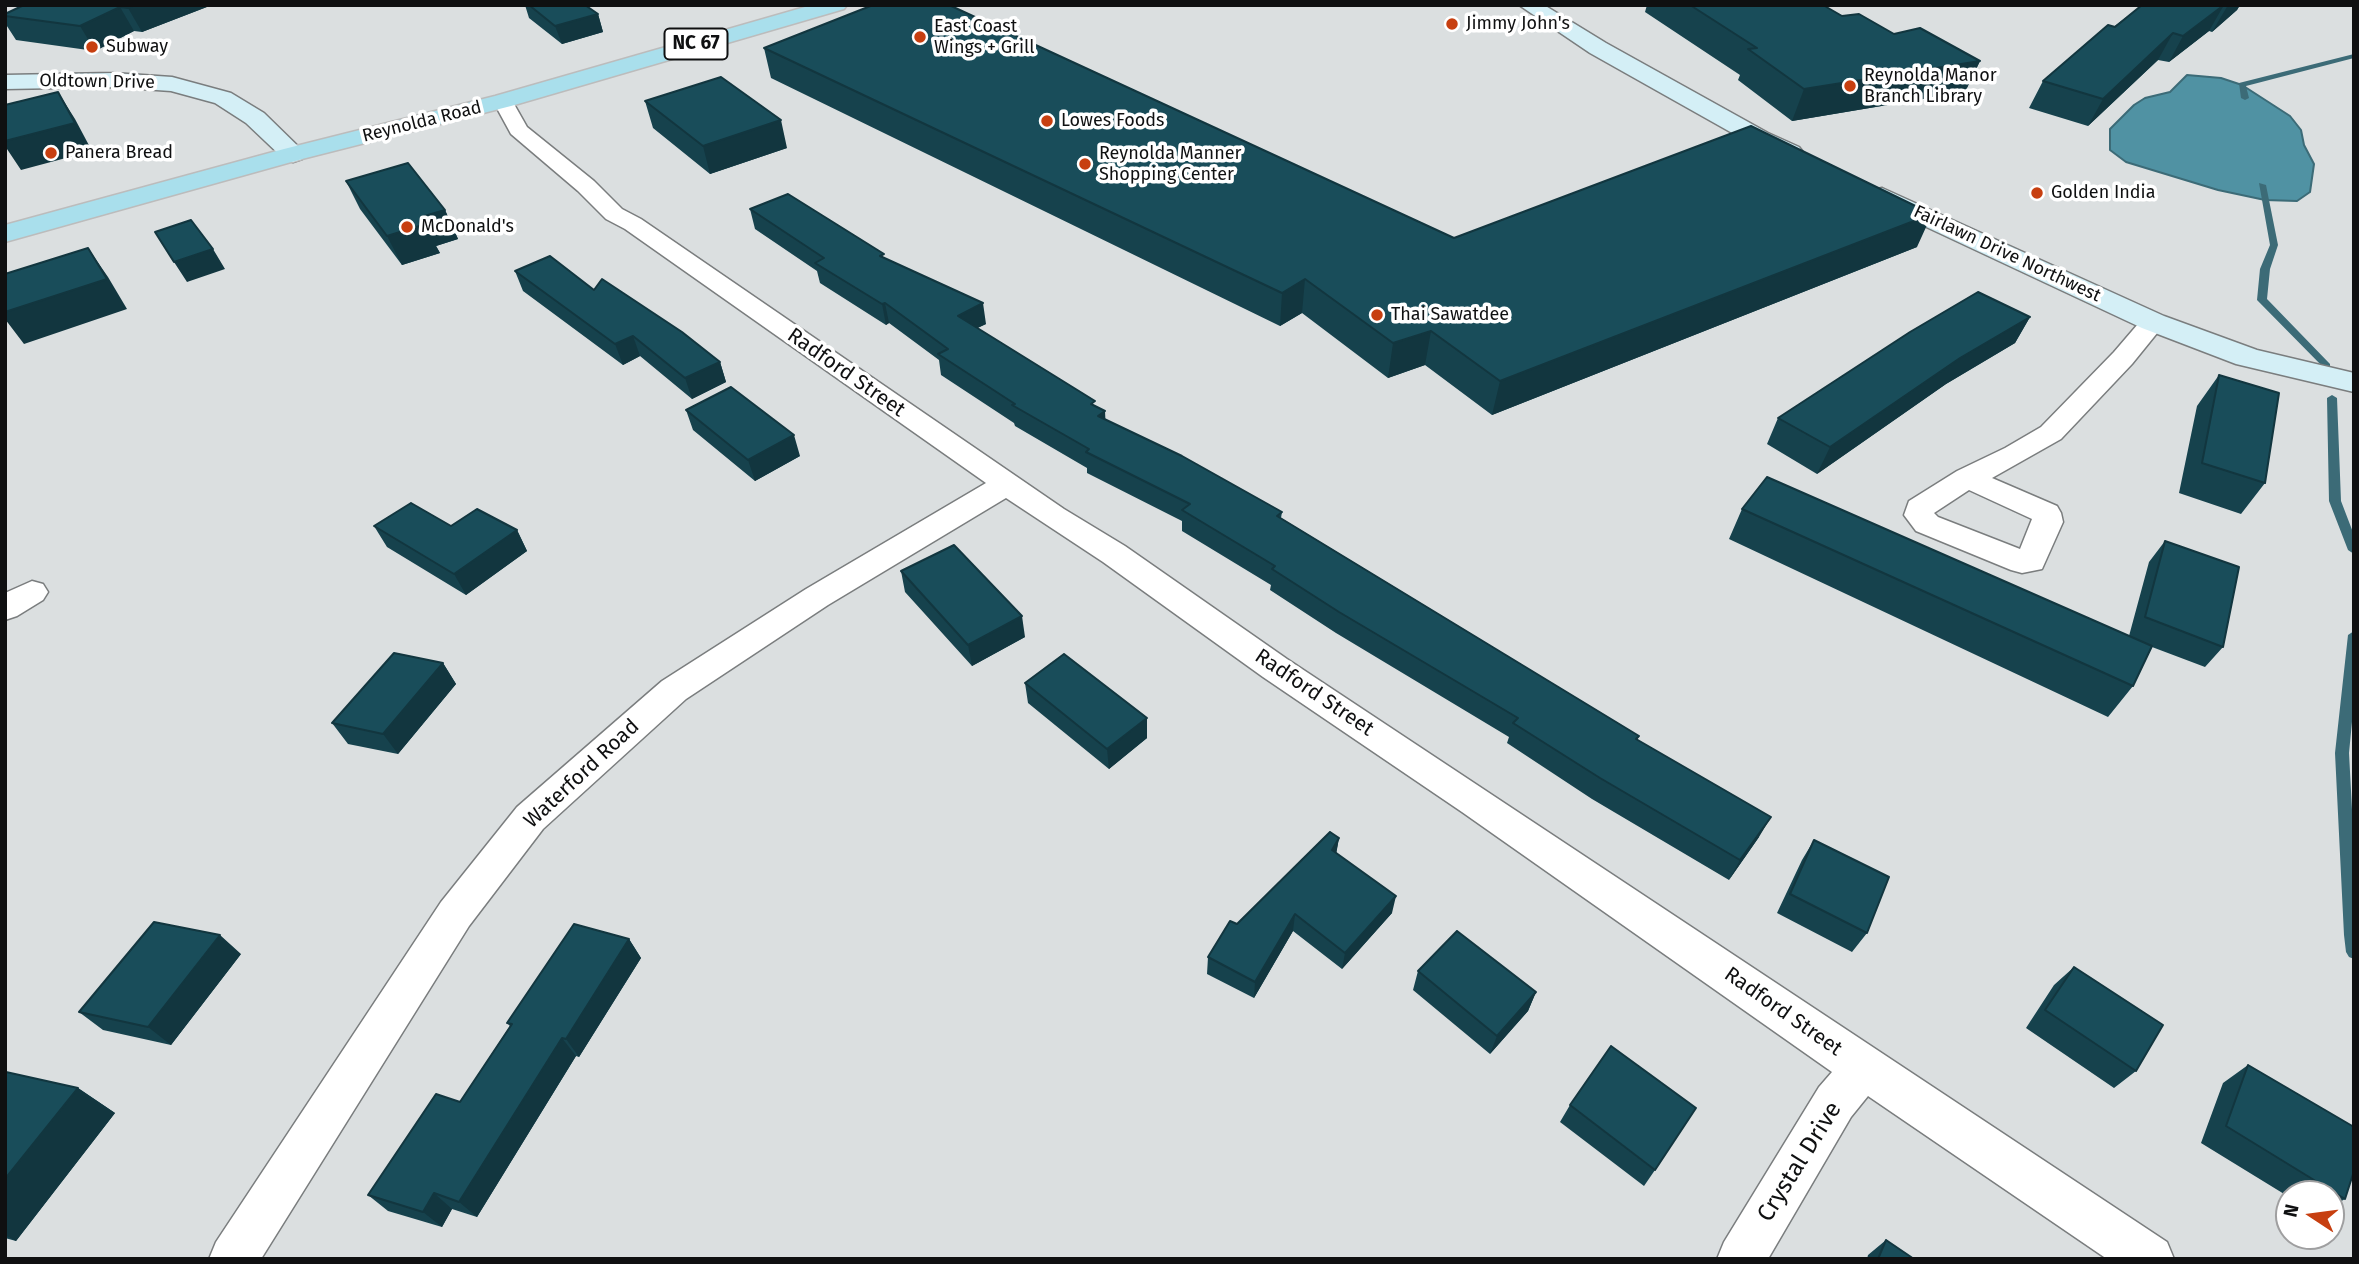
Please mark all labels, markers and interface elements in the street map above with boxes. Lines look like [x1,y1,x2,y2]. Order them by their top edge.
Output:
place label: Jimmy John's [1466,13,1570,35]
place label: East Coast Wings + Grill [934,16,1035,58]
marker: Jimmy John's [1444,16,1460,32]
road number: NC 67 [664,28,728,60]
marker: East Coast Wings + Grill [912,29,928,45]
place label: Subway [106,36,168,58]
marker: Subway [84,39,100,55]
place label: Reynolda Manor Branch Library [1864,65,1997,108]
street label: Oldtown Drive [39,70,155,94]
marker: Reynolda Manor Branch Library [1842,78,1858,94]
street label: Reynolda Road [360,97,484,147]
place label: Lowes Foods [1061,110,1164,132]
marker: Lowes Foods [1039,113,1055,129]
place label: Panera Bread [65,142,173,164]
place label: Reynolda Manner Shopping Center [1099,143,1241,186]
marker: Panera Bread [43,145,59,161]
marker: Reynolda Manner Shopping Center [1077,156,1093,172]
place label: Golden India [2051,182,2155,204]
marker: Golden India [2029,185,2045,201]
street label: Fairlawn Drive Northwest [1910,201,2104,307]
place label: McDonald's [421,216,514,238]
marker: McDonald's [399,219,415,235]
place label: Thai Sawatdee [1391,304,1509,326]
marker: Thai Sawatdee [1369,307,1385,323]
street label: Radford Street [782,323,910,423]
street label: Radford Street [1250,644,1378,742]
street label: Waterford Road [519,714,645,834]
street label: Radford Street [1719,962,1847,1062]
street label: Crystal Drive [1752,1097,1848,1227]
north arrow [2275,1180,2345,1250]
text: N [2278,1202,2304,1219]

